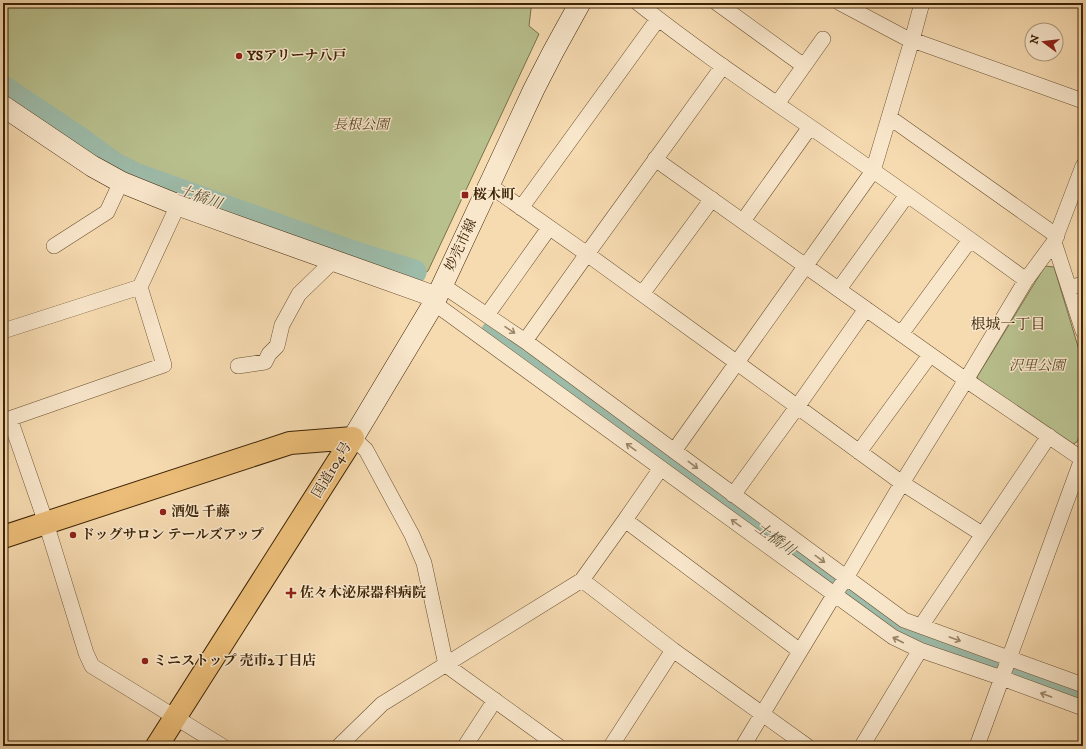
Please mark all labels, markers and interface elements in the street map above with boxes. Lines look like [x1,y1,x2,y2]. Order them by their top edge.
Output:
north arrow [1024,22,1064,62]
text: N [1027,33,1043,46]
place label: YSアリーナ八戸 [246,47,347,65]
marker: YSアリーナ八戸 [234,51,244,61]
park label: 長根公園 [333,116,391,134]
water label: 土橋川 [176,181,226,214]
place label: 桜木町 [473,186,516,204]
marker: 桜木町 [460,190,470,200]
street label: 妙売市線 [441,216,481,274]
district label: 根城一丁目 [970,315,1046,334]
one-way arrow [504,326,515,335]
park label: 沢里公園 [1009,357,1067,375]
street label: 国道104号 [308,439,356,501]
one-way arrow [626,443,637,451]
one-way arrow [688,461,699,469]
place label: 酒処 千藤 [171,503,230,521]
marker: 酒処 千藤 [158,507,168,517]
water label: 土橋川 [751,518,800,561]
one-way arrow [731,519,742,527]
place label: ドッグサロン テールズアップ [81,526,264,544]
marker: ドッグサロン テールズアップ [68,530,78,540]
one-way arrow [815,555,826,563]
place label: 佐々木泌尿器科病院 [300,584,426,602]
marker: 佐々木泌尿器科病院 [285,587,297,599]
one-way arrow [949,635,961,643]
one-way arrow [893,636,905,643]
place label: ミニストップ 売市2丁目店 [153,652,316,670]
marker: ミニストップ 売市2丁目店 [140,656,150,666]
one-way arrow [1041,690,1053,698]

